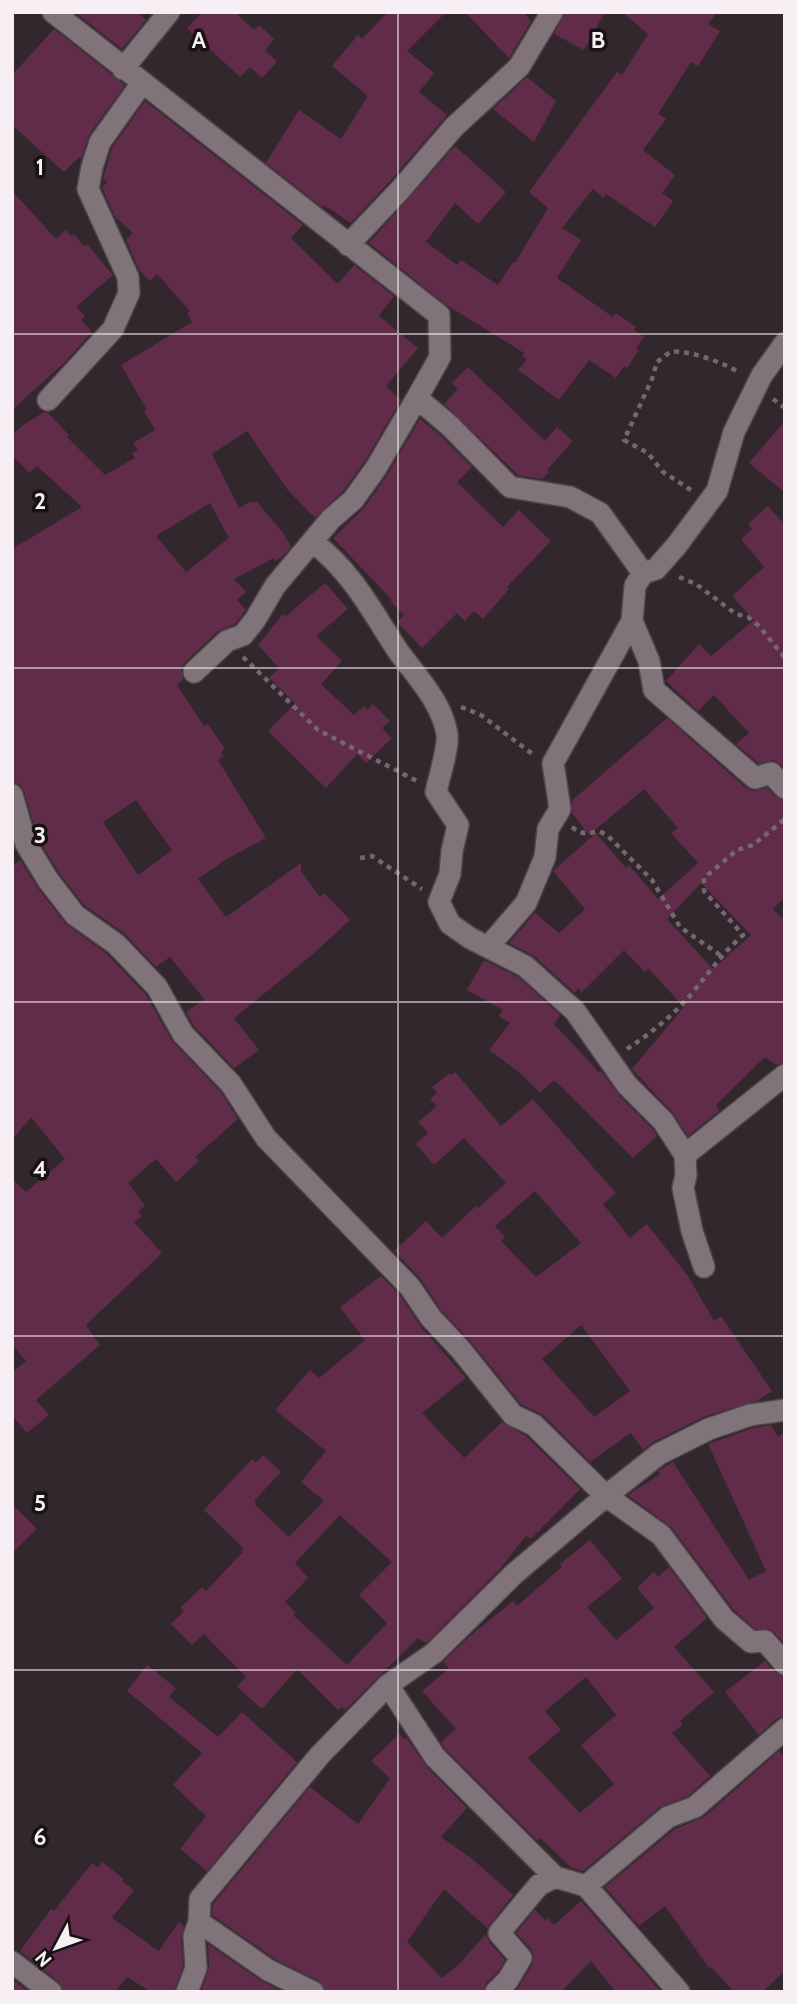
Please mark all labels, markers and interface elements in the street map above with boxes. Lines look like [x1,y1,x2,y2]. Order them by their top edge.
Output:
text: A [192,26,207,54]
text: B [591,26,605,54]
text: 1 [36,153,44,181]
text: 2 [34,487,46,515]
text: 3 [34,821,46,849]
text: 4 [33,1155,47,1183]
text: 5 [34,1489,46,1517]
text: 6 [34,1823,46,1851]
north arrow [21,1913,91,1983]
text: N [30,1946,57,1971]

